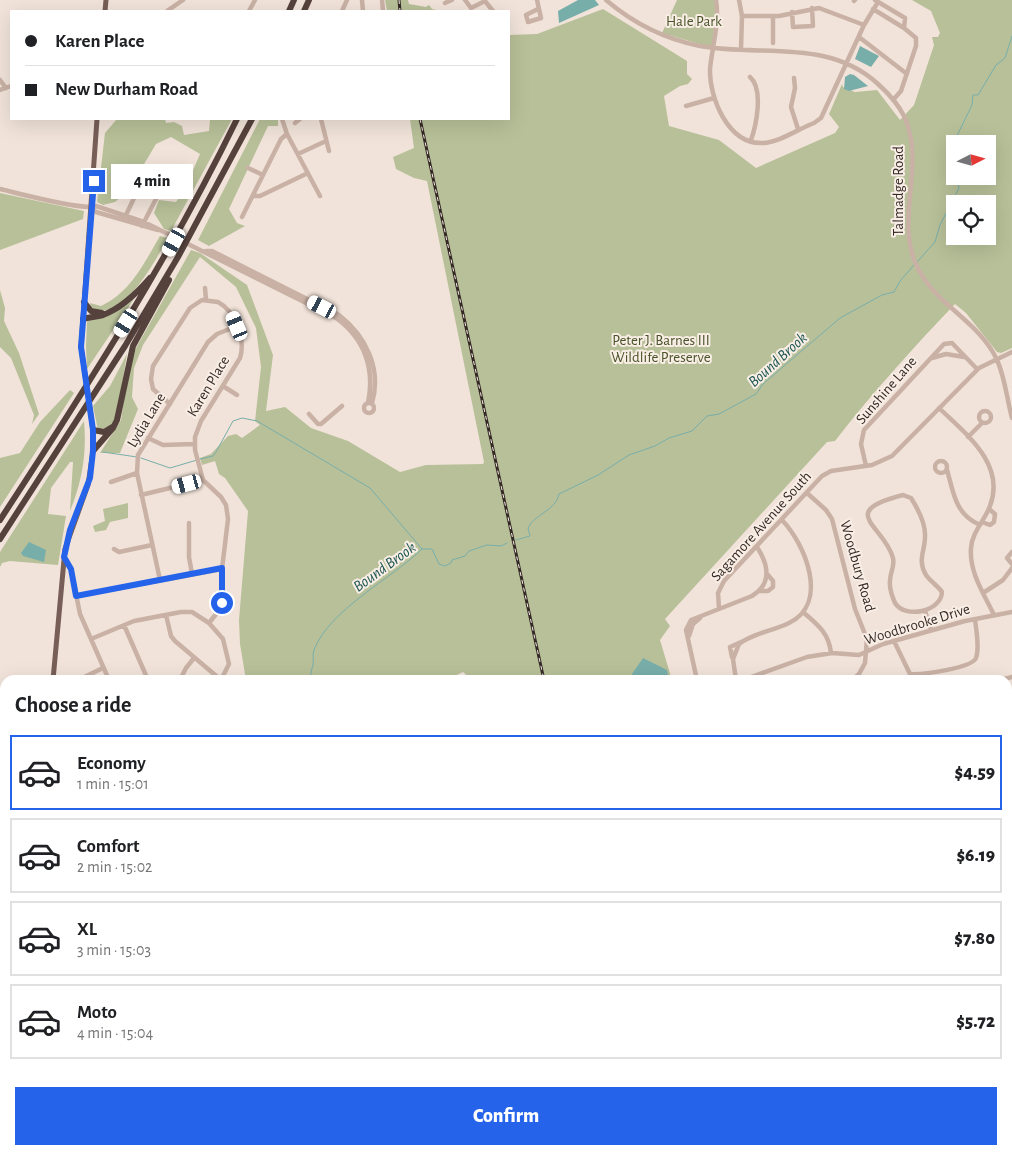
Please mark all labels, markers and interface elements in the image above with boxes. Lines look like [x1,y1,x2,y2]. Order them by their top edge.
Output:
park label: Hale Park [666,14,722,29]
text: Karen Place [55,32,144,51]
text: New Durham Road [55,80,198,99]
north arrow [946,135,996,185]
map controls [946,135,996,245]
street label: Talmadge Road [891,146,906,236]
callout: 4 min [112,164,194,198]
route end [83,170,105,192]
text: 4 min [134,173,170,189]
button: locate [946,195,996,245]
car [160,225,187,259]
car [305,294,338,320]
car [111,306,140,340]
car [224,309,249,343]
water label: Bound Brook [745,329,810,390]
park label: Peter J. Barnes III Wildlife Preserve [611,333,711,365]
street label: Karen Place [185,353,232,419]
street label: Sunshine Lane [853,354,920,427]
street label: Lydia Lane [124,390,168,450]
street label: Sagamore Avenue South [708,469,814,584]
car [170,473,203,495]
street label: Woodbury Road [837,519,878,614]
water label: Bound Brook [350,539,419,595]
route start [211,592,233,614]
street label: Woodbrooke Drive [863,601,972,648]
text: Choose a ride [15,694,131,716]
icon: car [17,750,62,795]
text: Economy [77,754,146,773]
text: $4.59 [955,763,995,782]
text: 1 min · 15:01 [77,776,149,792]
icon: car [17,833,62,878]
text: Comfort [77,837,139,856]
text: $6.19 [956,846,995,865]
text: 2 min · 15:02 [77,859,152,875]
icon: car [17,916,62,961]
text: XL [77,920,97,939]
text: $7.80 [954,929,995,948]
text: 3 min · 15:03 [77,942,151,958]
icon: car [17,999,62,1044]
text: Moto [77,1003,117,1022]
text: $5.72 [956,1012,995,1031]
text: 4 min · 15:04 [77,1025,153,1041]
button: Confirm [15,1087,997,1145]

